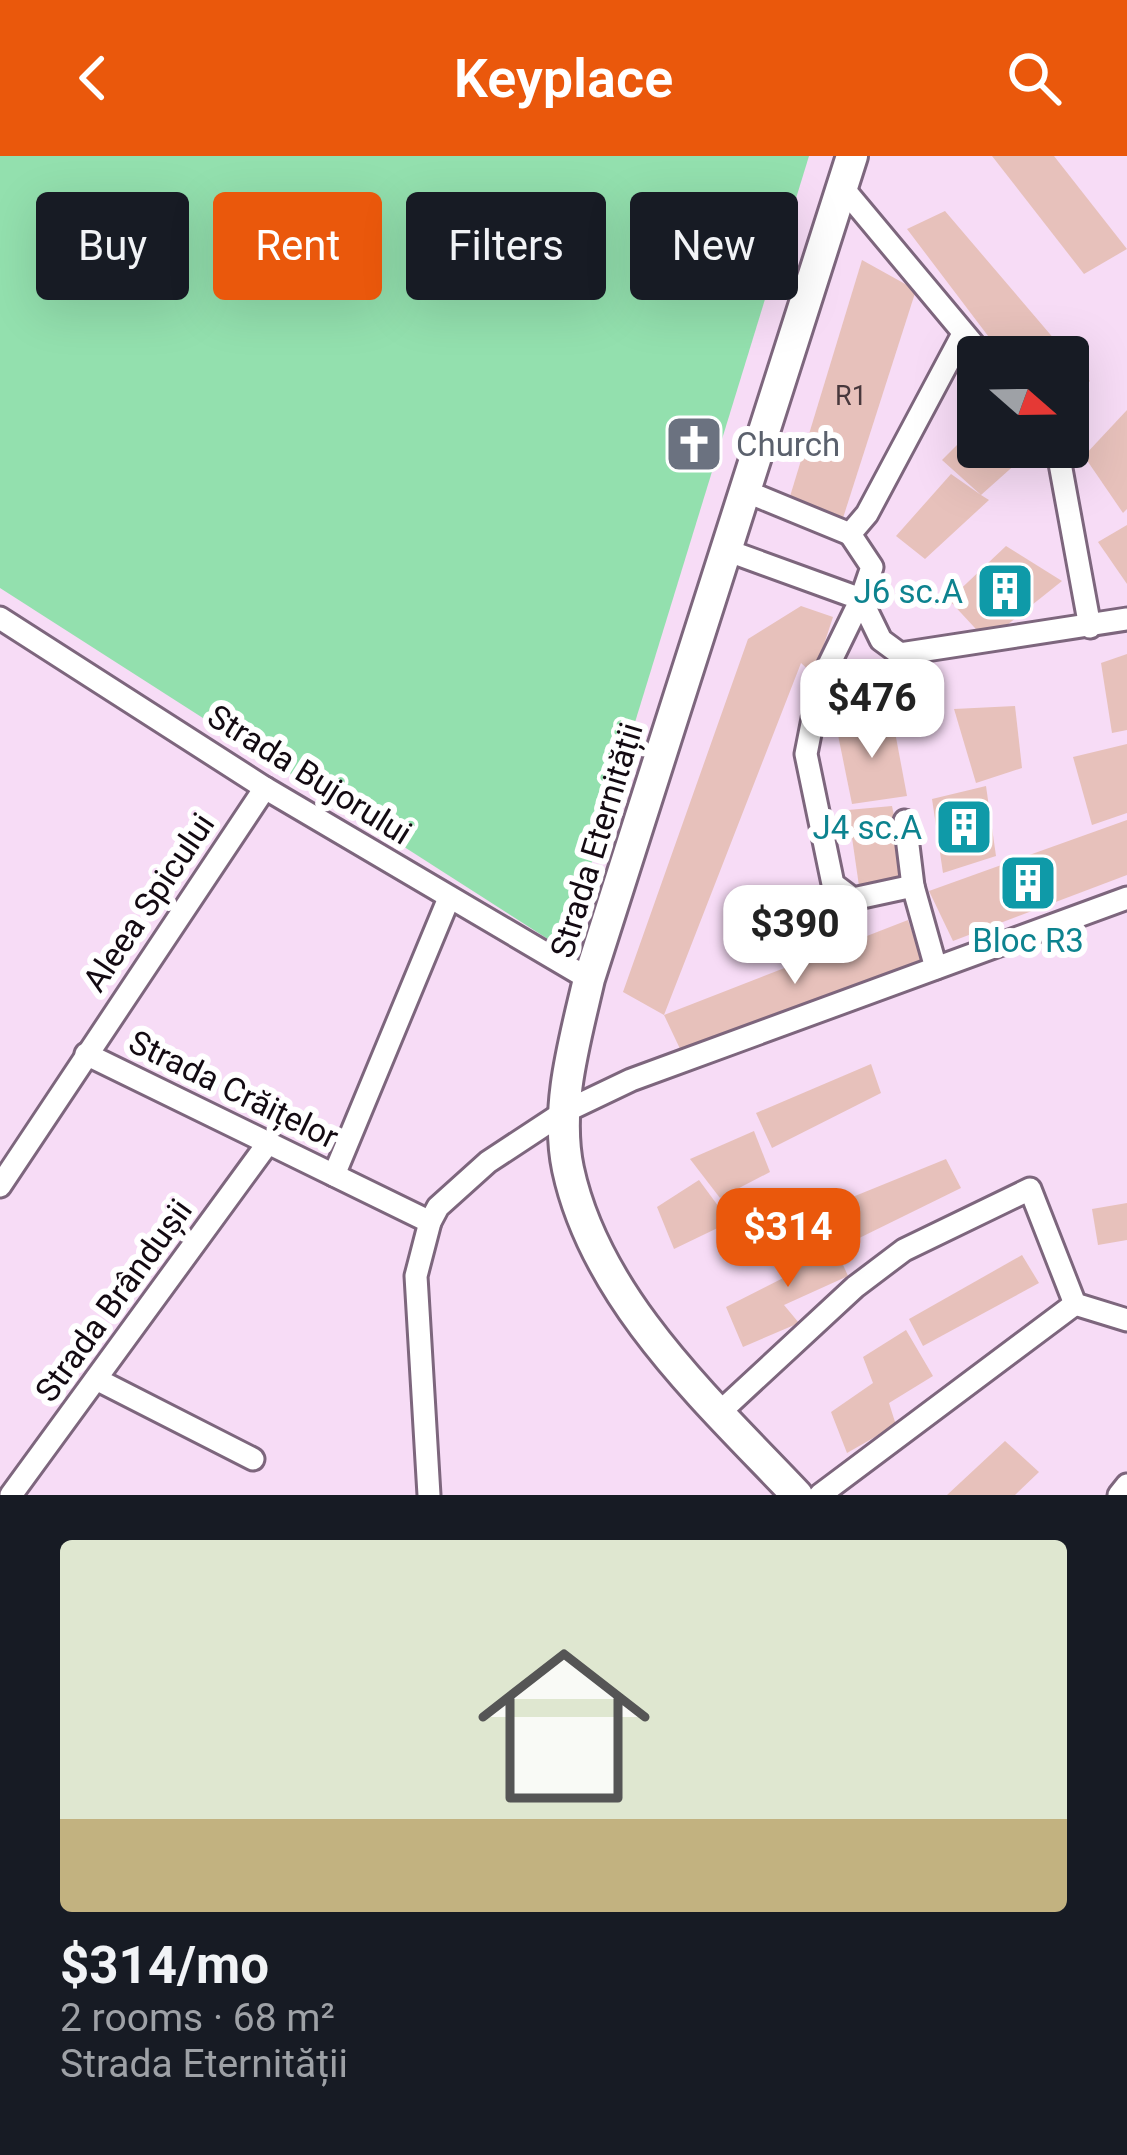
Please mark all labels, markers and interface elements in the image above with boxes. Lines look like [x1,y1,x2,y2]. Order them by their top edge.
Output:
icon: back [60,45,126,111]
icon: search [1001,45,1067,111]
text: Keyplace [454,47,673,110]
chip: Buy [36,192,189,300]
chip: Rent [213,192,382,300]
chip: Filters [406,192,606,300]
chip: New [630,192,798,300]
north arrow [957,336,1089,468]
map controls [957,336,1089,468]
house number: R1 [835,380,867,412]
church icon: Church [663,413,725,475]
place label: Church [736,425,840,464]
building icon: J6 sc.A [974,560,1036,622]
place label: J6 sc.A [854,572,963,611]
pin: $476 [801,659,943,761]
text: $476 [827,675,917,721]
street label: Strada Bujorului [201,696,419,853]
street label: Strada Eternității [542,718,652,963]
building icon: J4 sc.A [933,796,995,858]
street label: Aleea Spicului [74,806,222,999]
place label: J4 sc.A [813,808,922,847]
building icon: Bloc R3 [997,852,1059,914]
pin: $390 [724,885,866,987]
text: $390 [750,901,840,947]
place label: Bloc R3 [972,921,1084,960]
street label: Strada Crăițelor [122,1022,345,1158]
pin: $314 [717,1188,859,1290]
street label: Strada Brândușii [27,1191,201,1410]
text: $314 [743,1204,833,1250]
icon: home [456,1618,672,1834]
text: $314/mo [60,1936,269,1995]
text: 2 rooms · 68 m² [60,1995,335,2041]
text: Strada Eternității [60,2041,348,2087]

